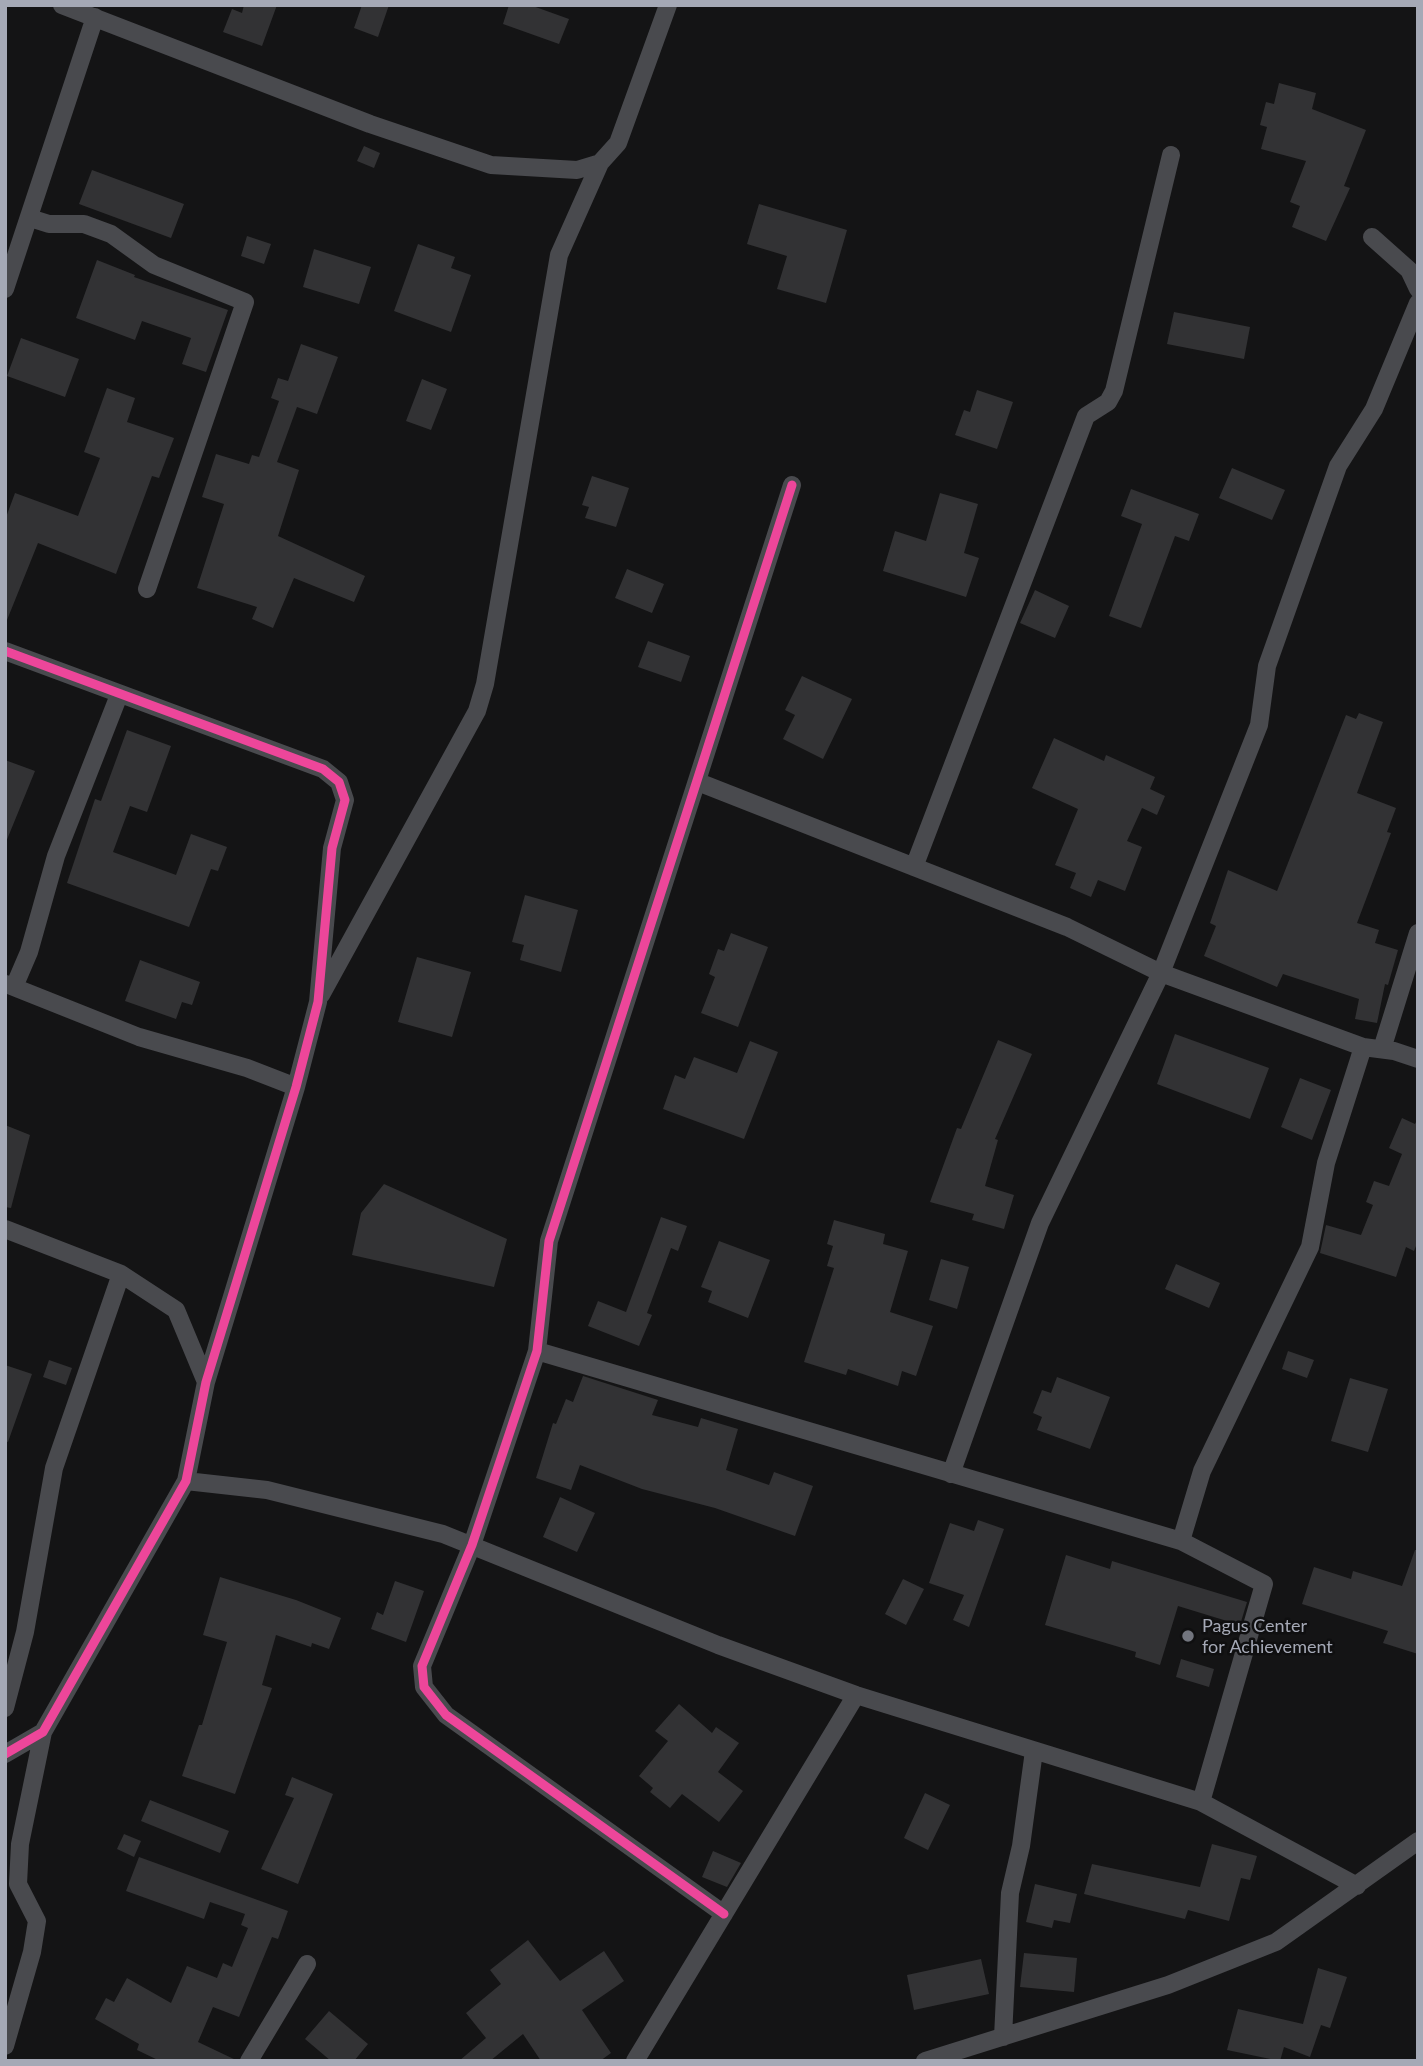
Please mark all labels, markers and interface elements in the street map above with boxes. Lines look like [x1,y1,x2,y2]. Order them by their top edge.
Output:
place label: Pagus Center for Achievement [1202,1615,1333,1658]
marker: Pagus Center for Achievement [1180,1628,1196,1644]

